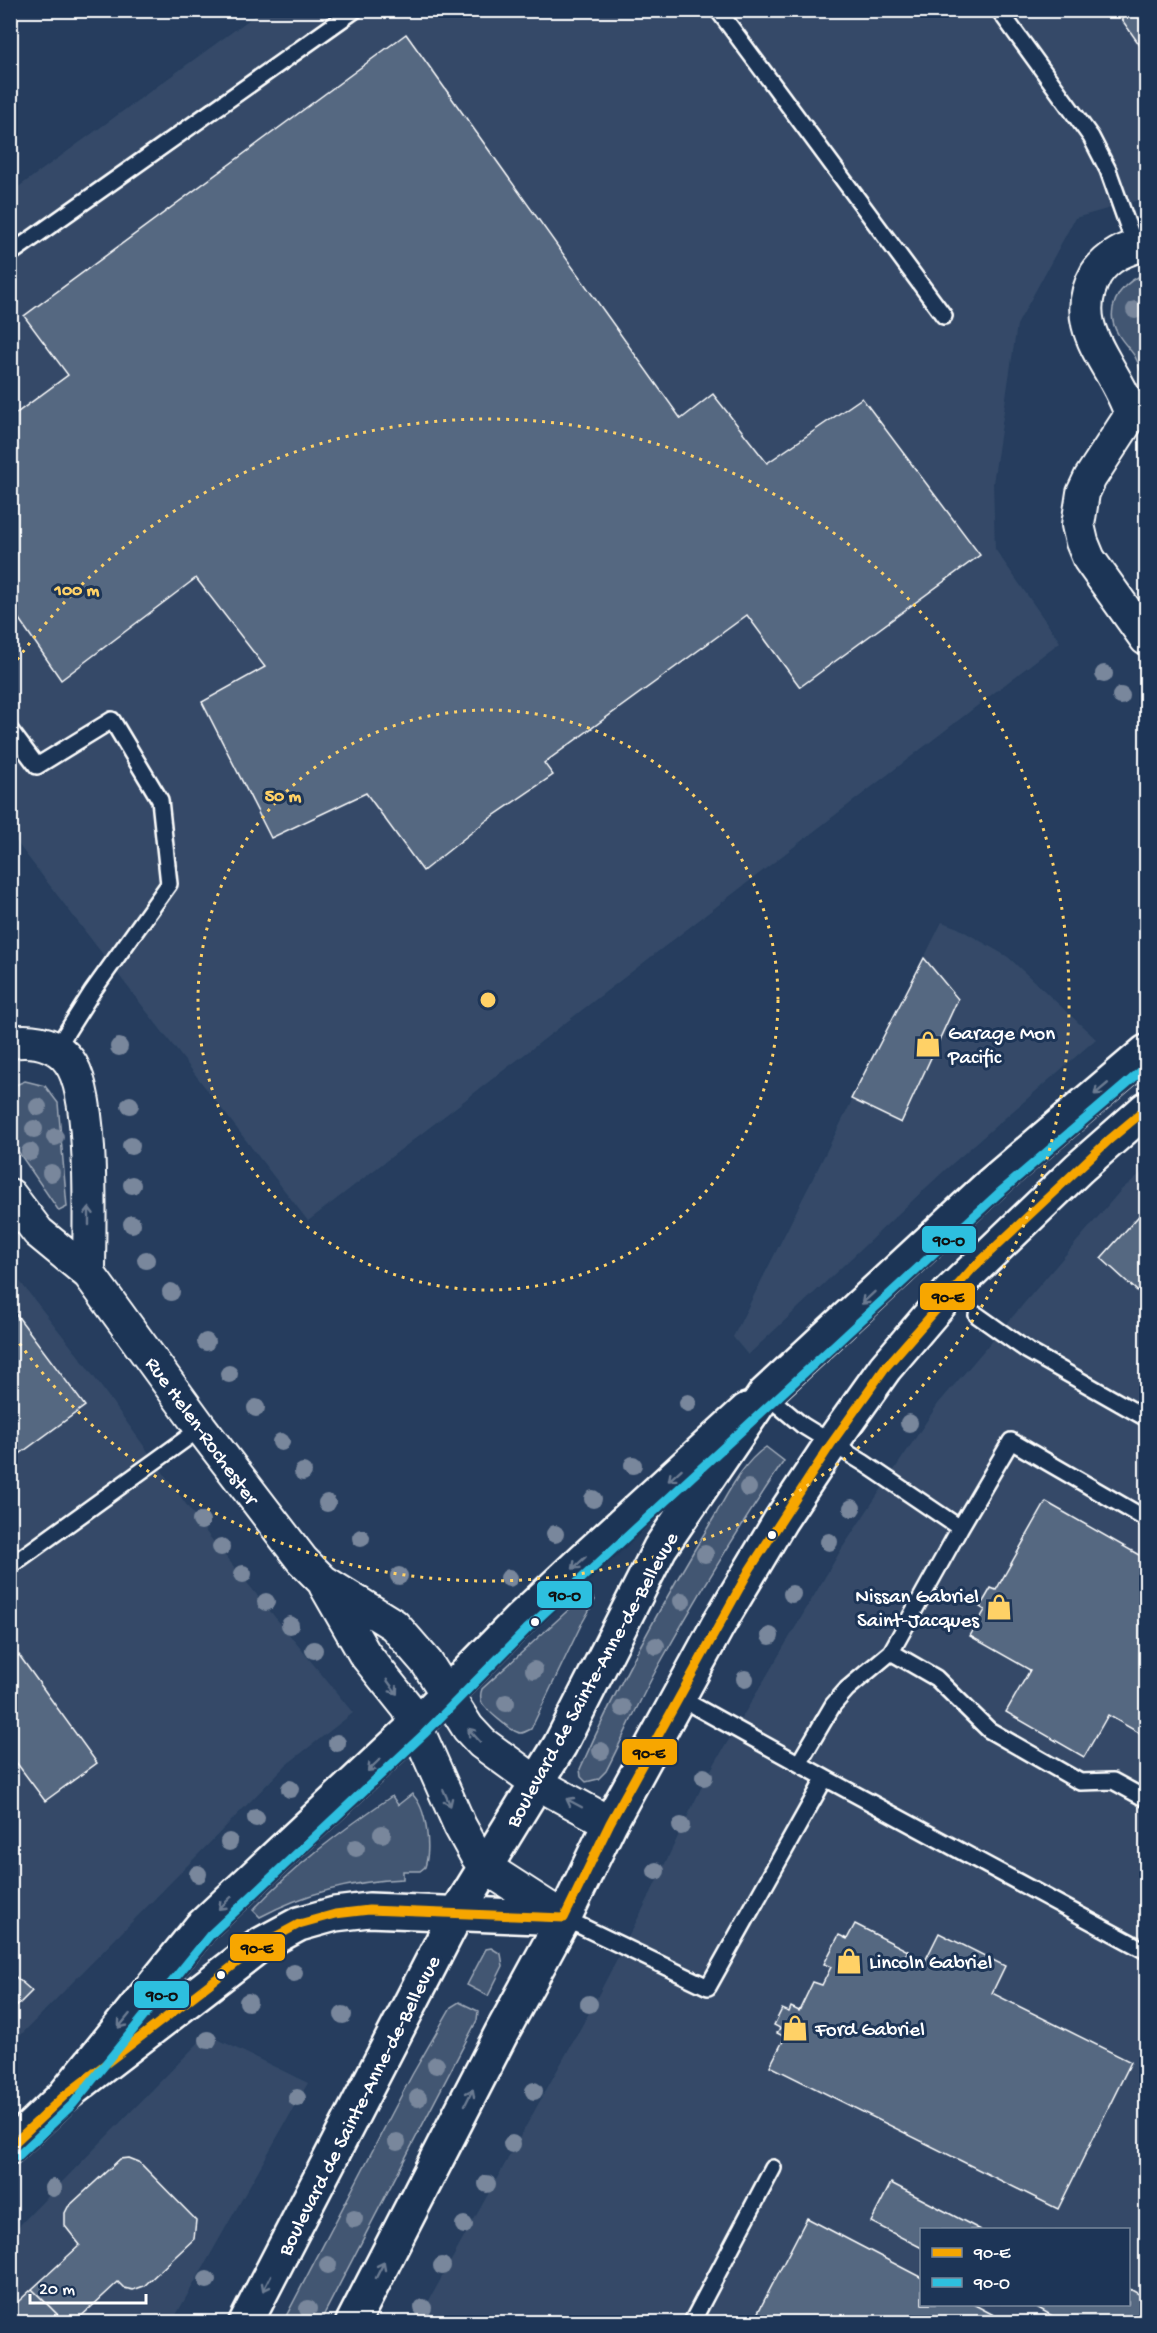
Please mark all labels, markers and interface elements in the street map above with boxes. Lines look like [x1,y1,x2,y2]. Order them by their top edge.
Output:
text: 100 m [54,581,100,602]
text: 50 m [265,787,302,808]
centre of rings [478,990,498,1010]
place label: Garage Mon Pacific [947,1023,1055,1072]
shop icon: Garage Mon Pacific [913,1029,943,1059]
one-way arrow [1094,1082,1109,1096]
one-way arrow [83,1206,95,1226]
line badge: 90-O [921,1225,977,1254]
text: 90-O [932,1233,965,1252]
line badge: 90-E [919,1282,976,1311]
text: 90-E [931,1290,965,1309]
one-way arrow [861,1291,876,1305]
street label: Rue Helen-Rochester [138,1353,263,1512]
one-way arrow [668,1468,683,1482]
street label: Boulevard de Sainte-Anne-de-Bellevue [502,1528,686,1834]
unlabelled marker [766,1529,778,1541]
one-way arrow [572,1556,587,1570]
line badge: 90-O [536,1580,593,1609]
place label: Nissan Gabriel Saint-Jacques [855,1586,980,1635]
text: 90-O [548,1588,581,1607]
shop icon: Nissan Gabriel Saint-Jacques [984,1592,1014,1622]
unlabelled marker [529,1616,541,1628]
one-way arrow [386,1679,399,1695]
one-way arrow [467,1728,481,1743]
line badge: 90-E [621,1738,678,1766]
text: 90-E [632,1746,666,1765]
one-way arrow [366,1758,381,1772]
one-way arrow [442,1788,454,1806]
one-way arrow [565,1797,583,1808]
one-way arrow [217,1896,232,1911]
line badge: 90-E [229,1933,286,1962]
text: 90-E [240,1941,274,1960]
shop icon: Lincoln Gabriel [834,1946,864,1976]
street label: Boulevard de Sainte-Anne-de-Bellevue [274,1951,449,2262]
place label: Lincoln Gabriel [869,1952,992,1977]
unlabelled marker [215,1969,227,1981]
line badge: 90-O [133,1980,190,2009]
text: 90-O [145,1988,178,2007]
one-way arrow [117,2013,131,2028]
shop icon: Ford Gabriel [780,2013,810,2043]
place label: Ford Gabriel [814,2019,925,2044]
one-way arrow [463,2089,475,2106]
legend [920,2228,1130,2306]
text: 90-E [973,2244,1011,2265]
one-way arrow [374,2262,386,2280]
scale bar [30,2267,146,2305]
one-way arrow [261,2273,272,2291]
text: 90-O [973,2274,1010,2295]
text: 20 m [39,2280,75,2301]

